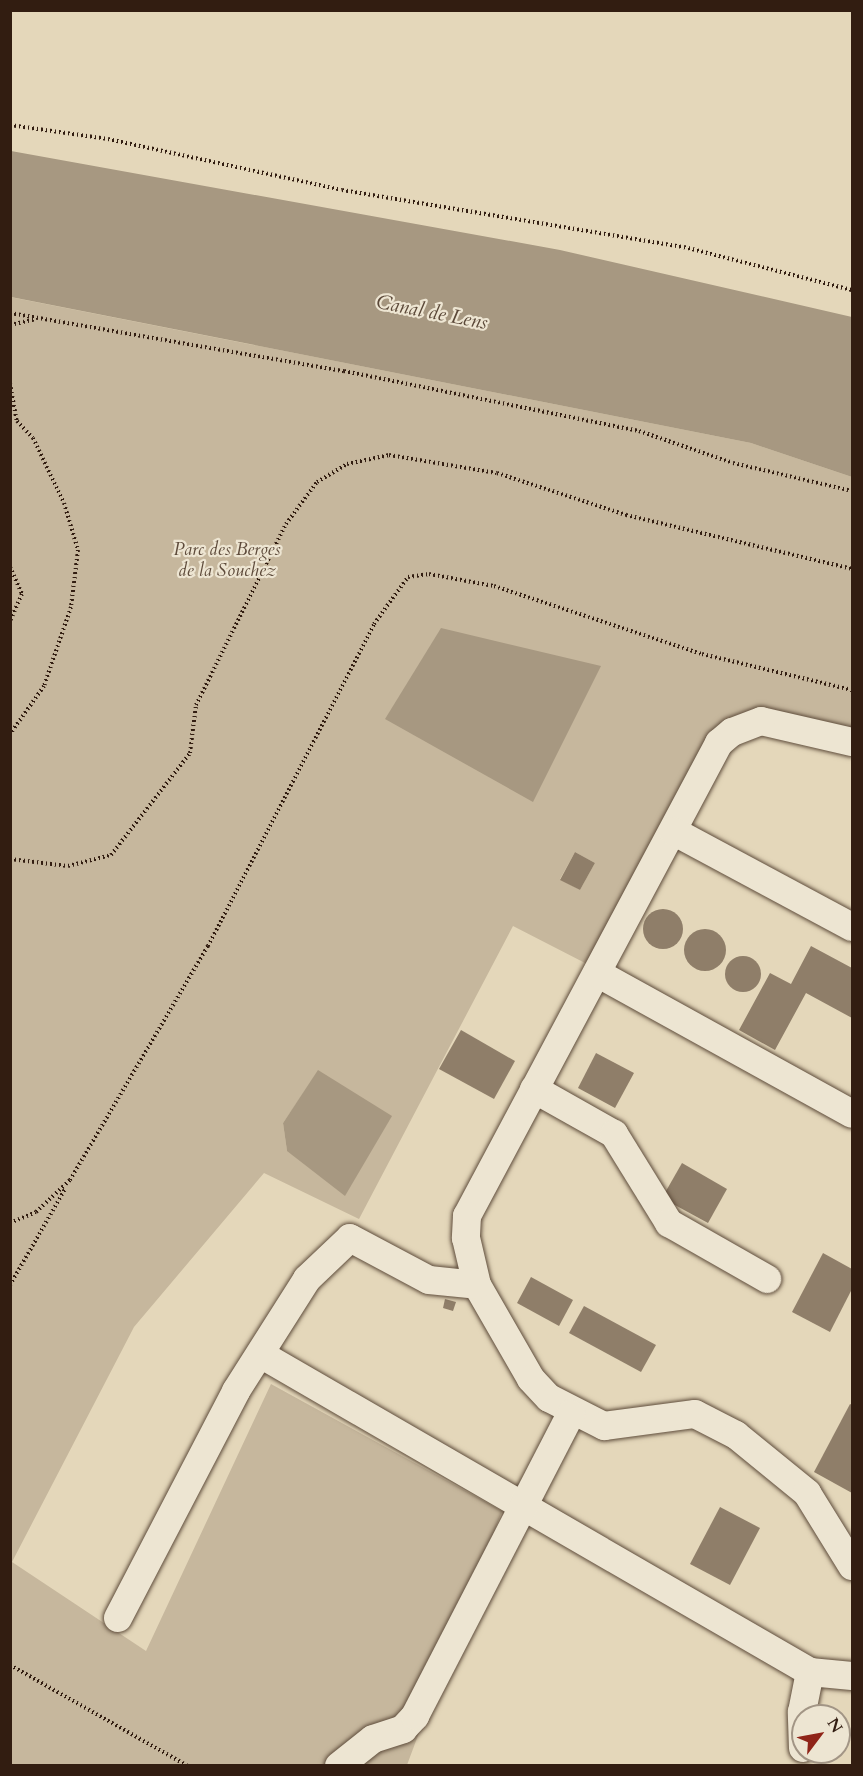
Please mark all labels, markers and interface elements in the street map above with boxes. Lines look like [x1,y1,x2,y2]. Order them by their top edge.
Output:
water label: Canal de Lens [374,289,490,335]
park label: Parc des Berges de la Souchez [173,540,281,582]
north arrow [791,1704,851,1764]
text: N [822,1714,848,1737]

